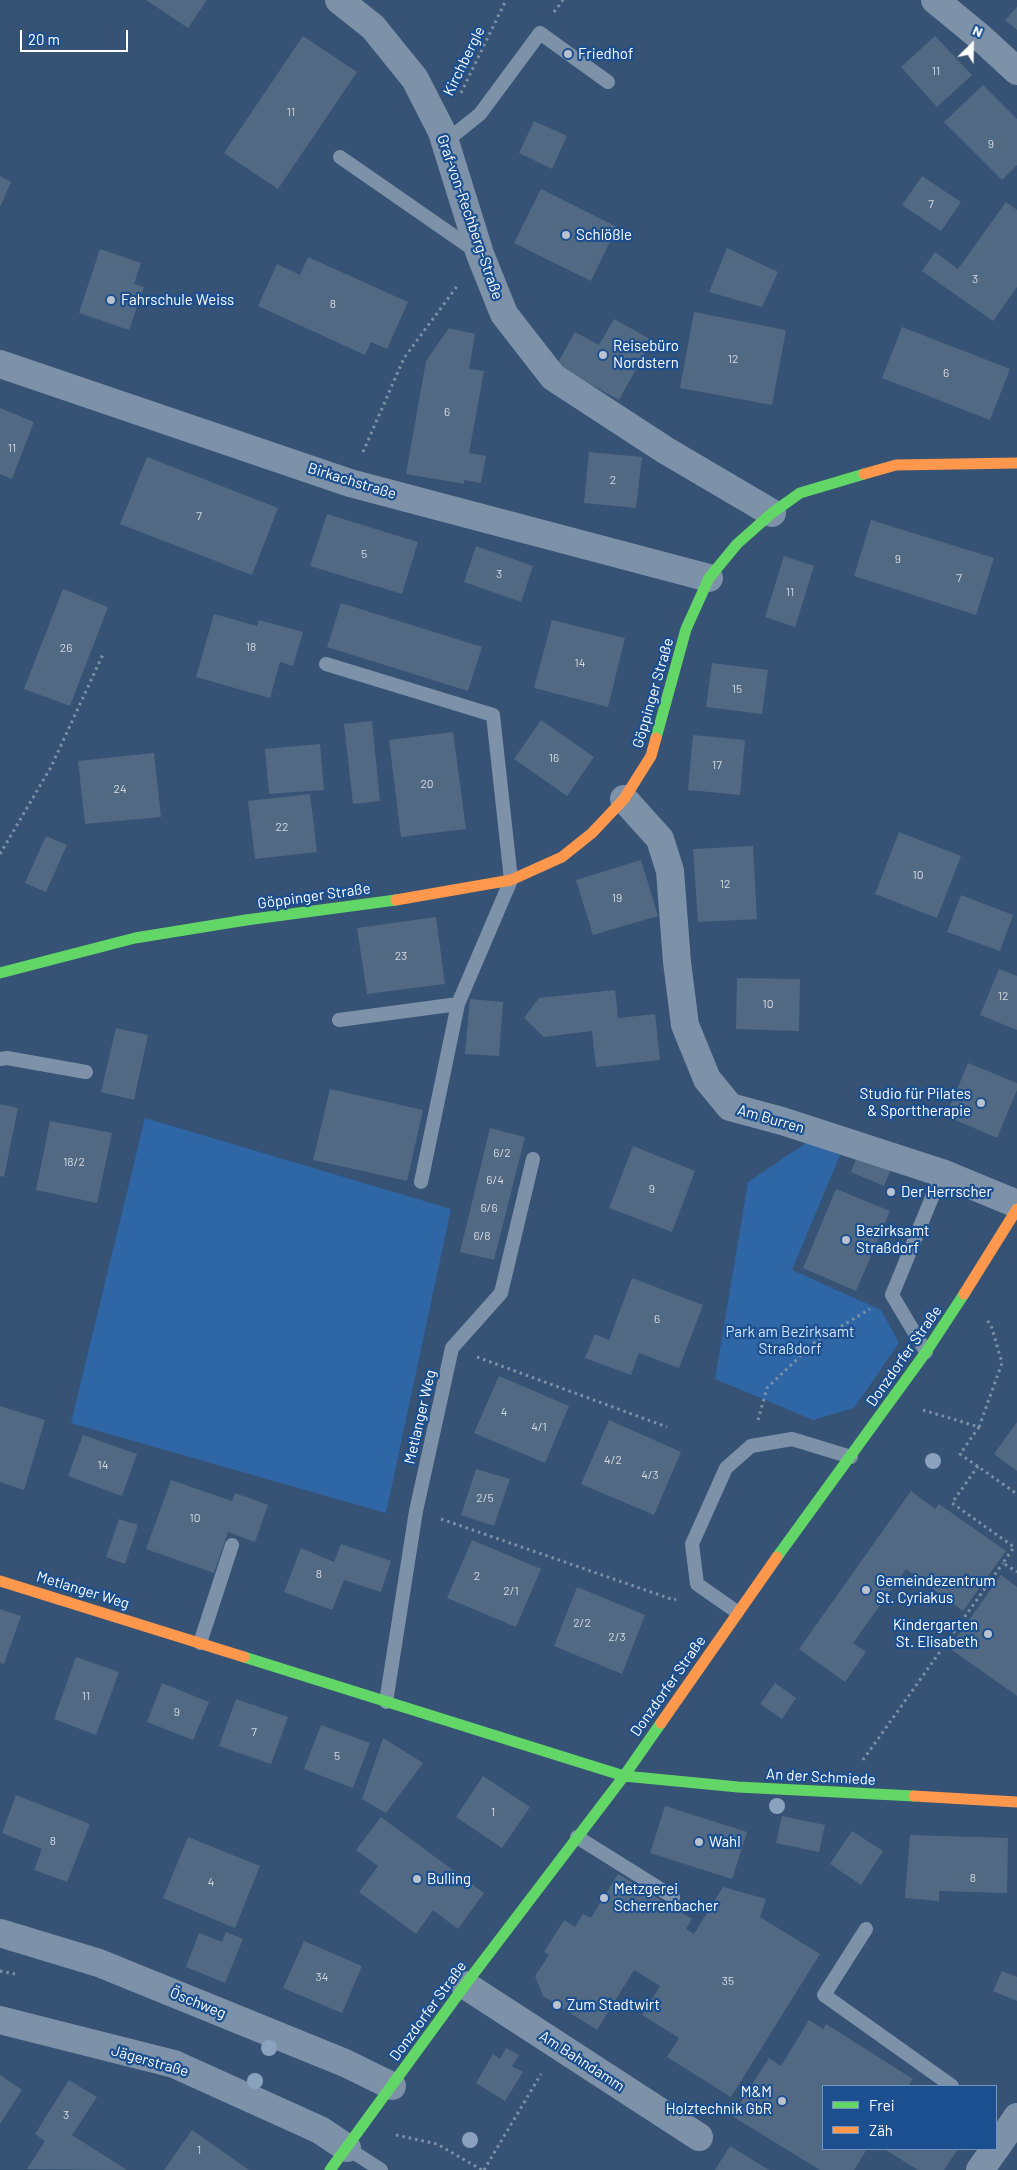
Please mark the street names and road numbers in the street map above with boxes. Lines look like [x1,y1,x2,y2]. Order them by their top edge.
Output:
street label: Kirchbergle [439,23,489,99]
street label: Graf-von-Rechberg-Straße [433,132,507,302]
street label: Birkachstraße [306,459,398,503]
street label: Göppinger Straße [629,636,677,750]
street label: Göppinger Straße [256,879,372,913]
street label: Am Burren [736,1101,806,1137]
street label: Donzdorfer Straße [863,1302,945,1410]
street label: Metlanger Weg [400,1368,440,1466]
street label: Metlanger Weg [34,1567,132,1613]
street label: Donzdorfer Straße [627,1632,709,1740]
street label: An der Schmiede [766,1765,876,1789]
street label: Donzdorfer Straße [386,1958,470,2064]
street label: Öschweg [167,1984,229,2022]
street label: Am Bahndamm [536,2027,628,2095]
street label: Jägerstraße [109,2041,191,2081]

